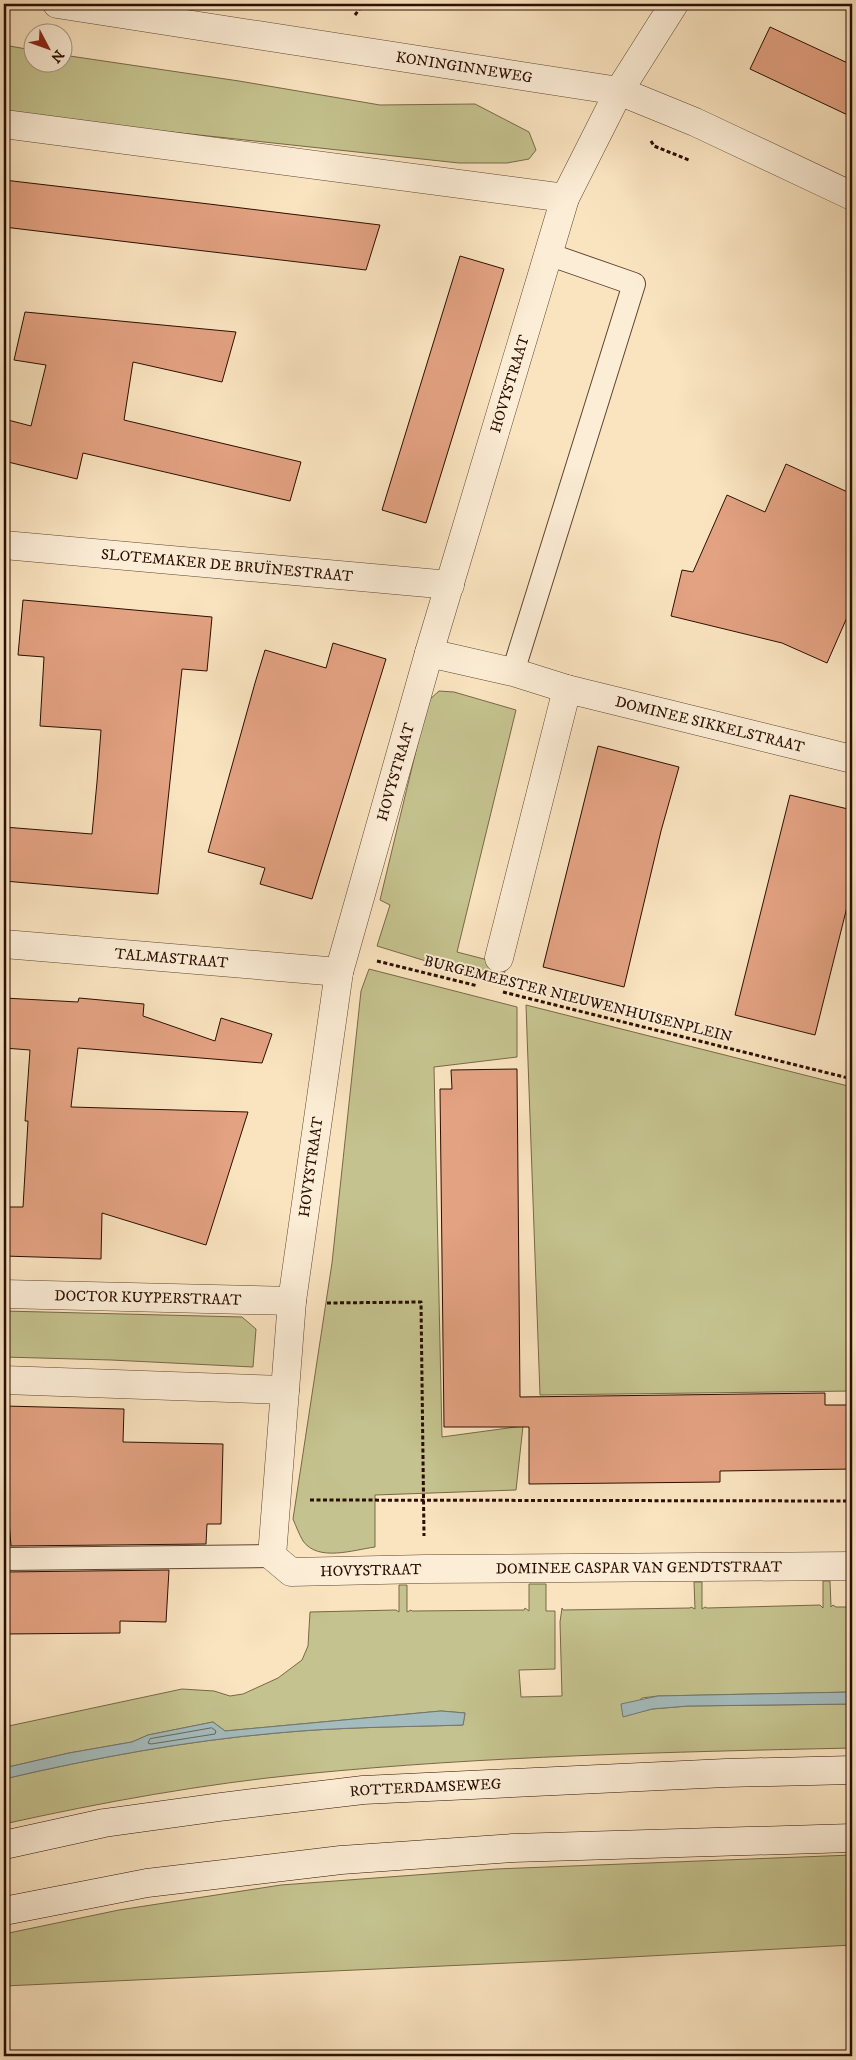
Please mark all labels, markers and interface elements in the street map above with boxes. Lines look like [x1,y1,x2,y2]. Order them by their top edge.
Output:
north arrow [22,22,72,72]
text: N [46,46,68,66]
street label: KONINGINNEWEG [394,47,534,87]
street label: HOVYSTRAAT [486,332,534,435]
street label: SLOTEMAKER DE BRUÏNESTRAAT [100,544,355,586]
street label: DOMINEE SIKKELSTRAAT [613,692,807,757]
street label: HOVYSTRAAT [373,720,419,823]
street label: TALMASTRAAT [114,944,230,972]
street label: BURGEMEESTER NIEUWENHUISENPLEIN [422,951,734,1047]
street label: HOVYSTRAAT [295,1115,328,1219]
street label: DOCTOR KUYPERSTRAAT [54,1286,242,1309]
street label: DOMINEE CASPAR VAN GENDTSTRAAT [496,1557,783,1578]
street label: HOVYSTRAAT [320,1560,422,1581]
street label: ROTTERDAMSEWEG [349,1774,502,1801]

